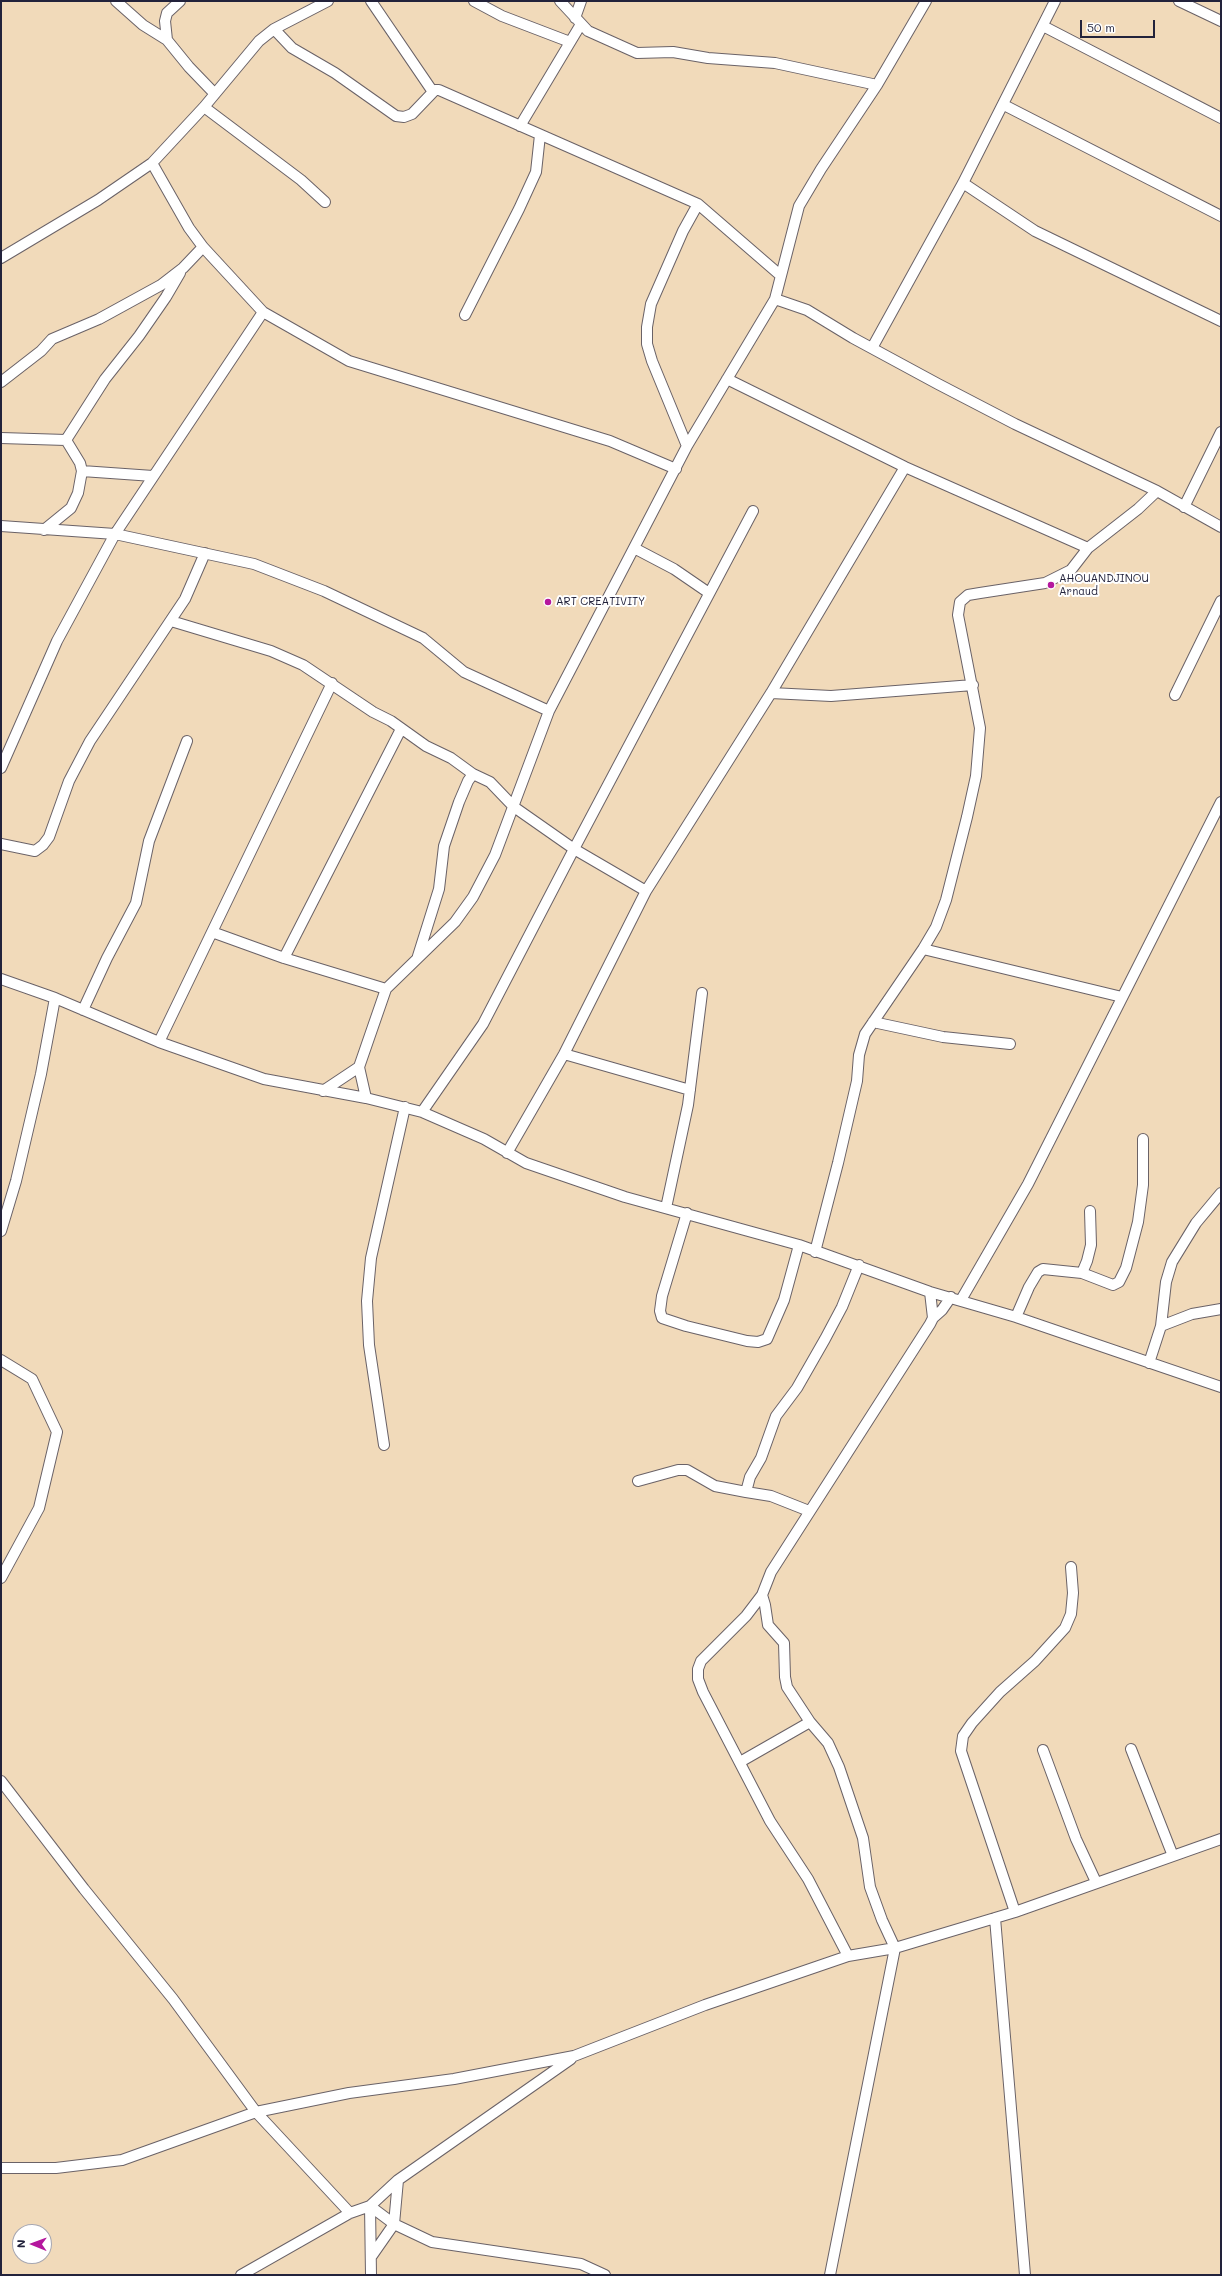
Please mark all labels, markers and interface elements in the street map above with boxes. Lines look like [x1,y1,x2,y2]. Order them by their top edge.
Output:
scale bar [1082,12,1157,38]
text: 50 m [1087,19,1115,35]
place label: AHOUANDJINOU Arnaud [1059,572,1149,598]
marker: AHOUANDJINOU Arnaud [1046,580,1056,590]
place label: ART CREATIVITY [556,595,645,609]
marker: ART CREATIVITY [543,597,553,607]
north arrow [12,2224,52,2264]
text: N [13,2239,28,2248]

